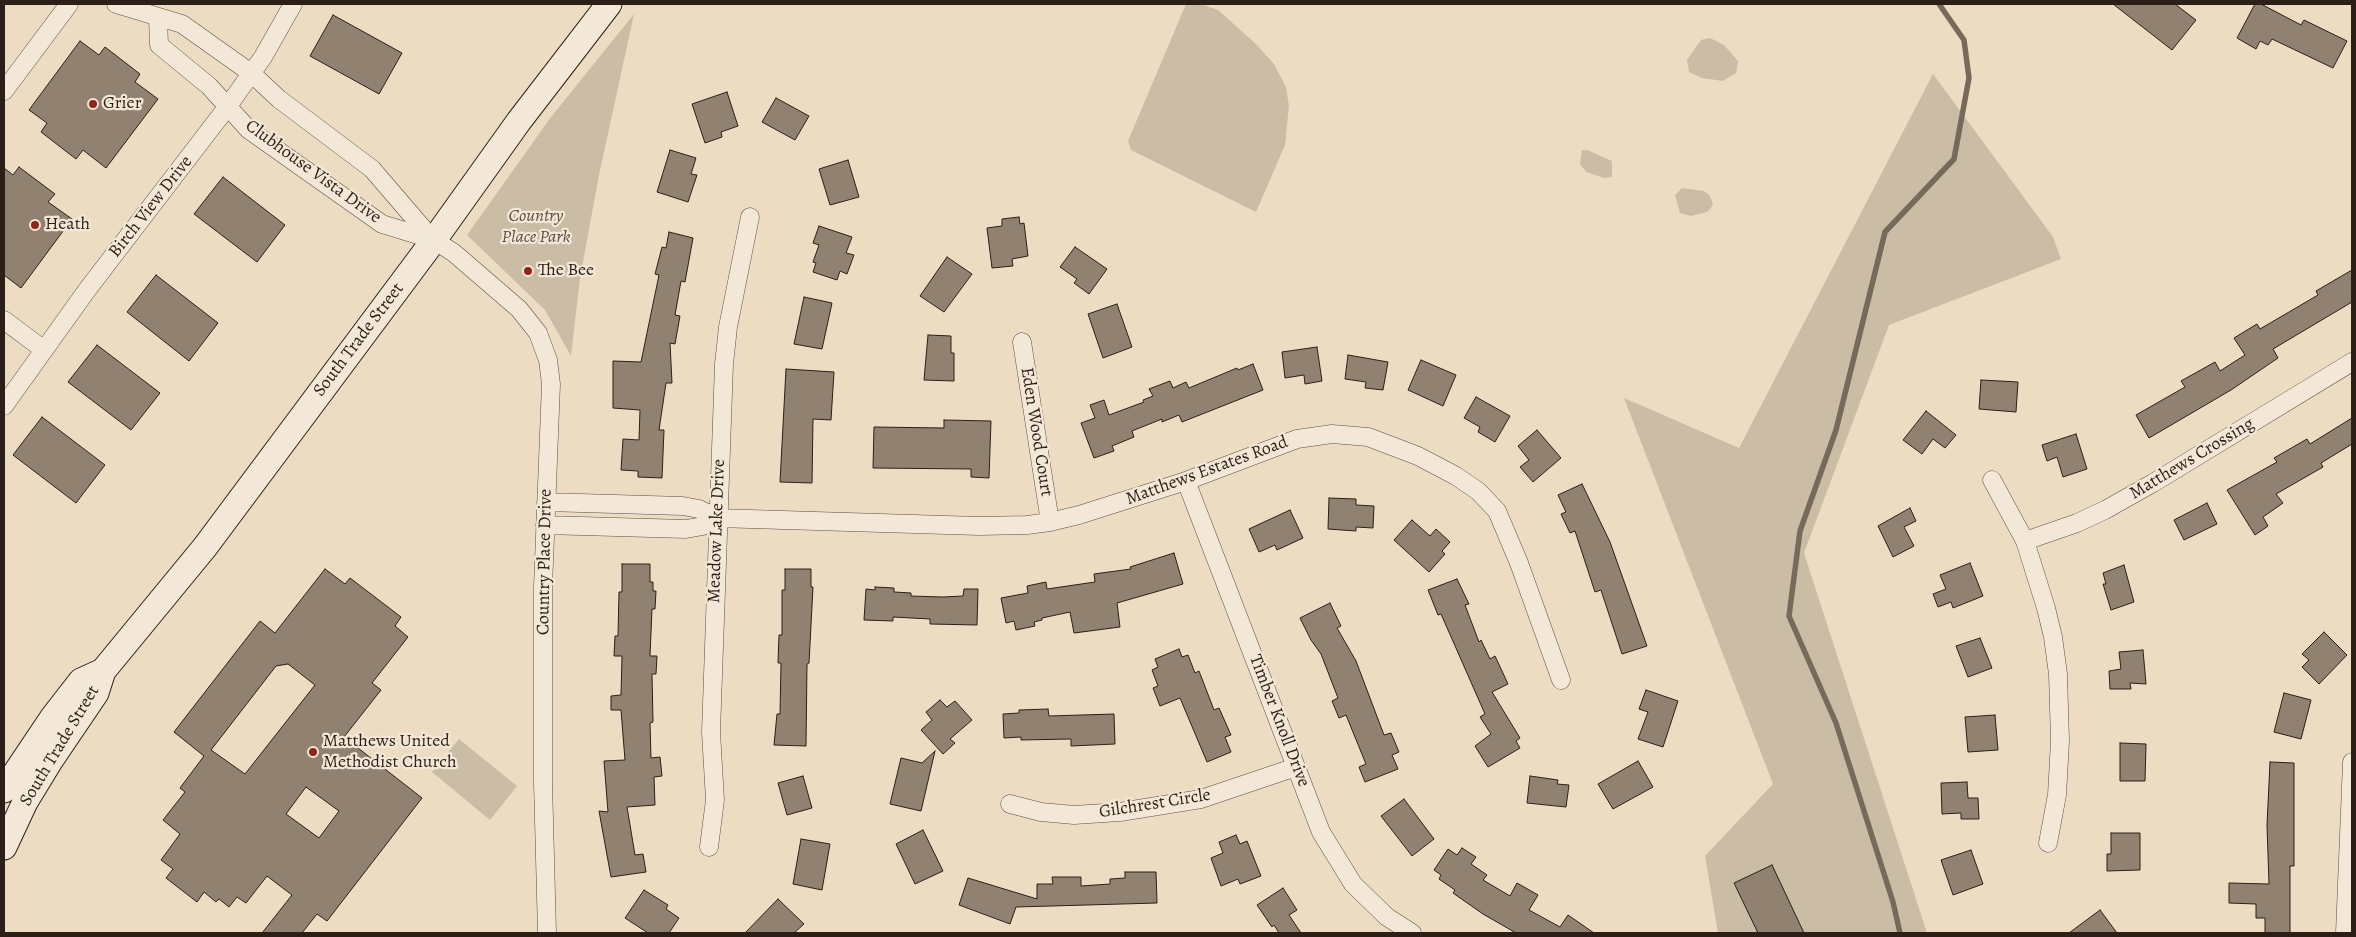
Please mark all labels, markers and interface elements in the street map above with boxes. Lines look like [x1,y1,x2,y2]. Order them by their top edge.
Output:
place label: Grier [103,93,142,115]
marker: Grier [87,98,99,110]
street label: Clubhouse Vista Drive [241,115,385,229]
street label: Birch View Drive [105,152,197,262]
park label: Country Place Park [502,206,570,248]
place label: Heath [45,214,90,236]
marker: Heath [29,219,41,231]
place label: The Bee [538,260,594,282]
marker: The Bee [522,265,534,277]
street label: South Trade Street [309,279,409,401]
street label: Eden Wood Court [1015,366,1057,498]
street label: Matthews Crossing [2126,413,2258,505]
street label: Matthews Estates Road [1123,432,1291,510]
street label: Meadow Lake Drive [704,459,730,603]
street label: Country Place Drive [533,489,557,635]
street label: Timber Knoll Drive [1244,652,1314,790]
street label: South Trade Street [15,682,105,810]
place label: Matthews United Methodist Church [323,731,457,774]
marker: Matthews United Methodist Church [307,746,319,758]
street label: Gilchrest Circle [1098,785,1212,823]

